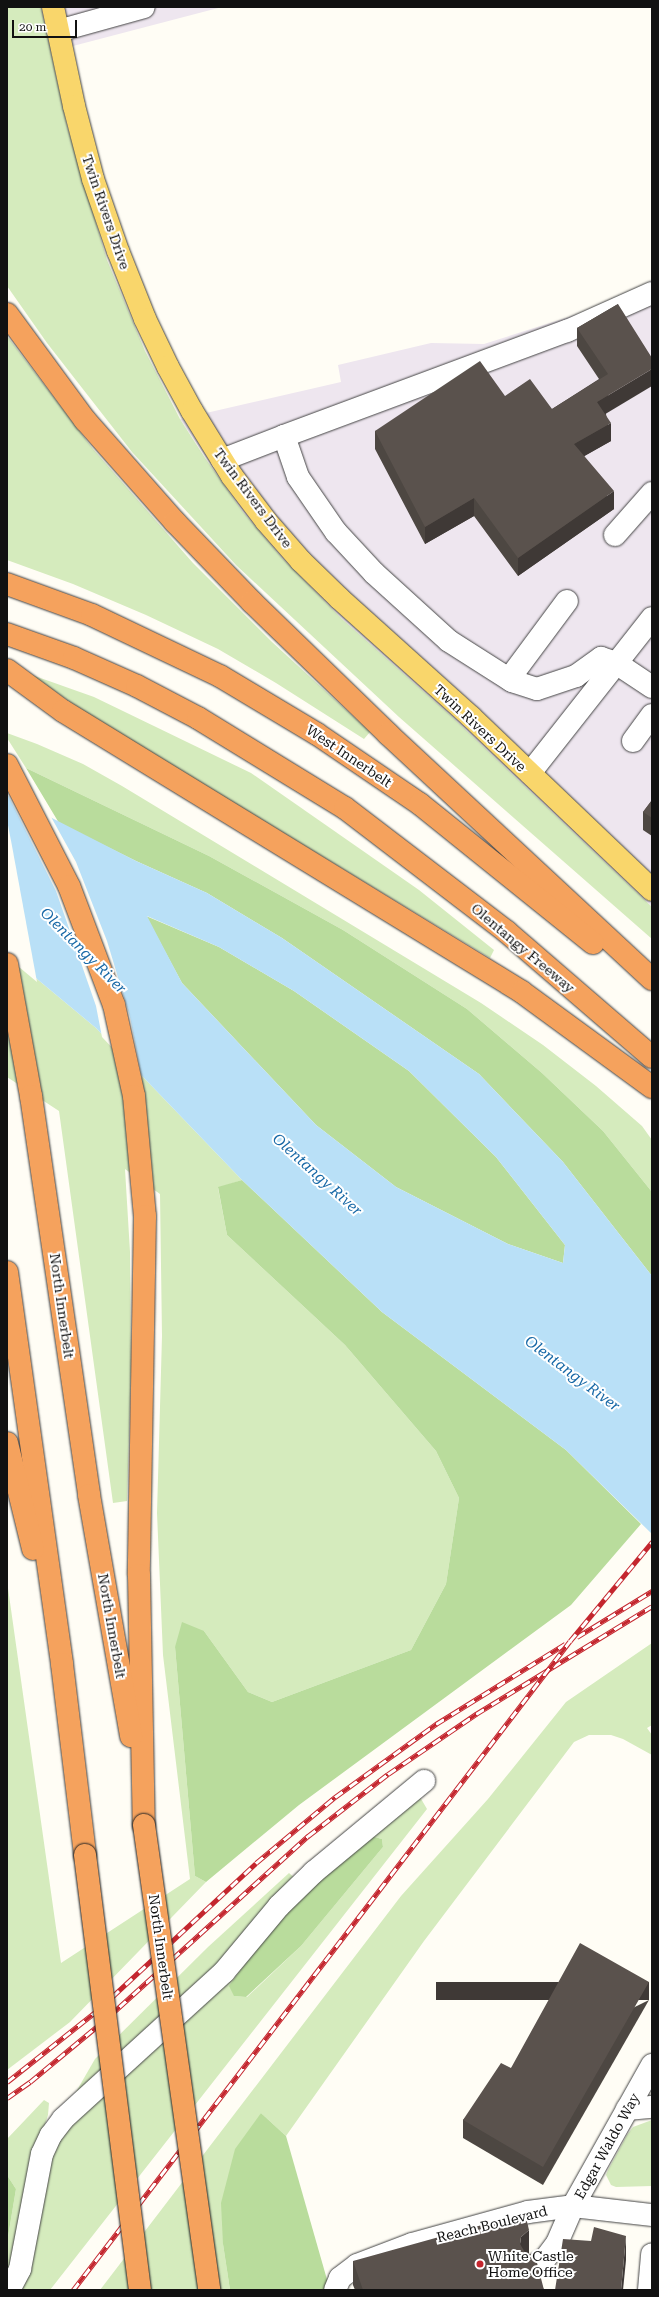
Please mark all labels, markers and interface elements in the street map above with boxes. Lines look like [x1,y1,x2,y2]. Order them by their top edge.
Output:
scale bar [14,12,79,38]
text: 20 m [19,20,46,34]
street label: Twin Rivers Drive [78,152,134,272]
street label: Twin Rivers Drive [210,445,296,551]
street label: Twin Rivers Drive [430,681,530,775]
street label: West Innerbelt [303,721,395,791]
street label: Olentangy Freeway [468,900,578,996]
water label: Olentangy River [36,904,130,998]
water label: Olentangy River [269,1130,365,1220]
street label: North Innerbelt [46,1252,78,1360]
water label: Olentangy River [521,1332,623,1416]
street label: North Innerbelt [94,1572,130,1680]
street label: North Innerbelt [145,1893,177,2001]
street label: Edgar Waldo Way [571,2090,643,2202]
street label: Reach Boulevard [435,2202,549,2246]
place label: White Castle Home Office [488,2248,574,2280]
marker: White Castle Home Office [475,2259,485,2269]

